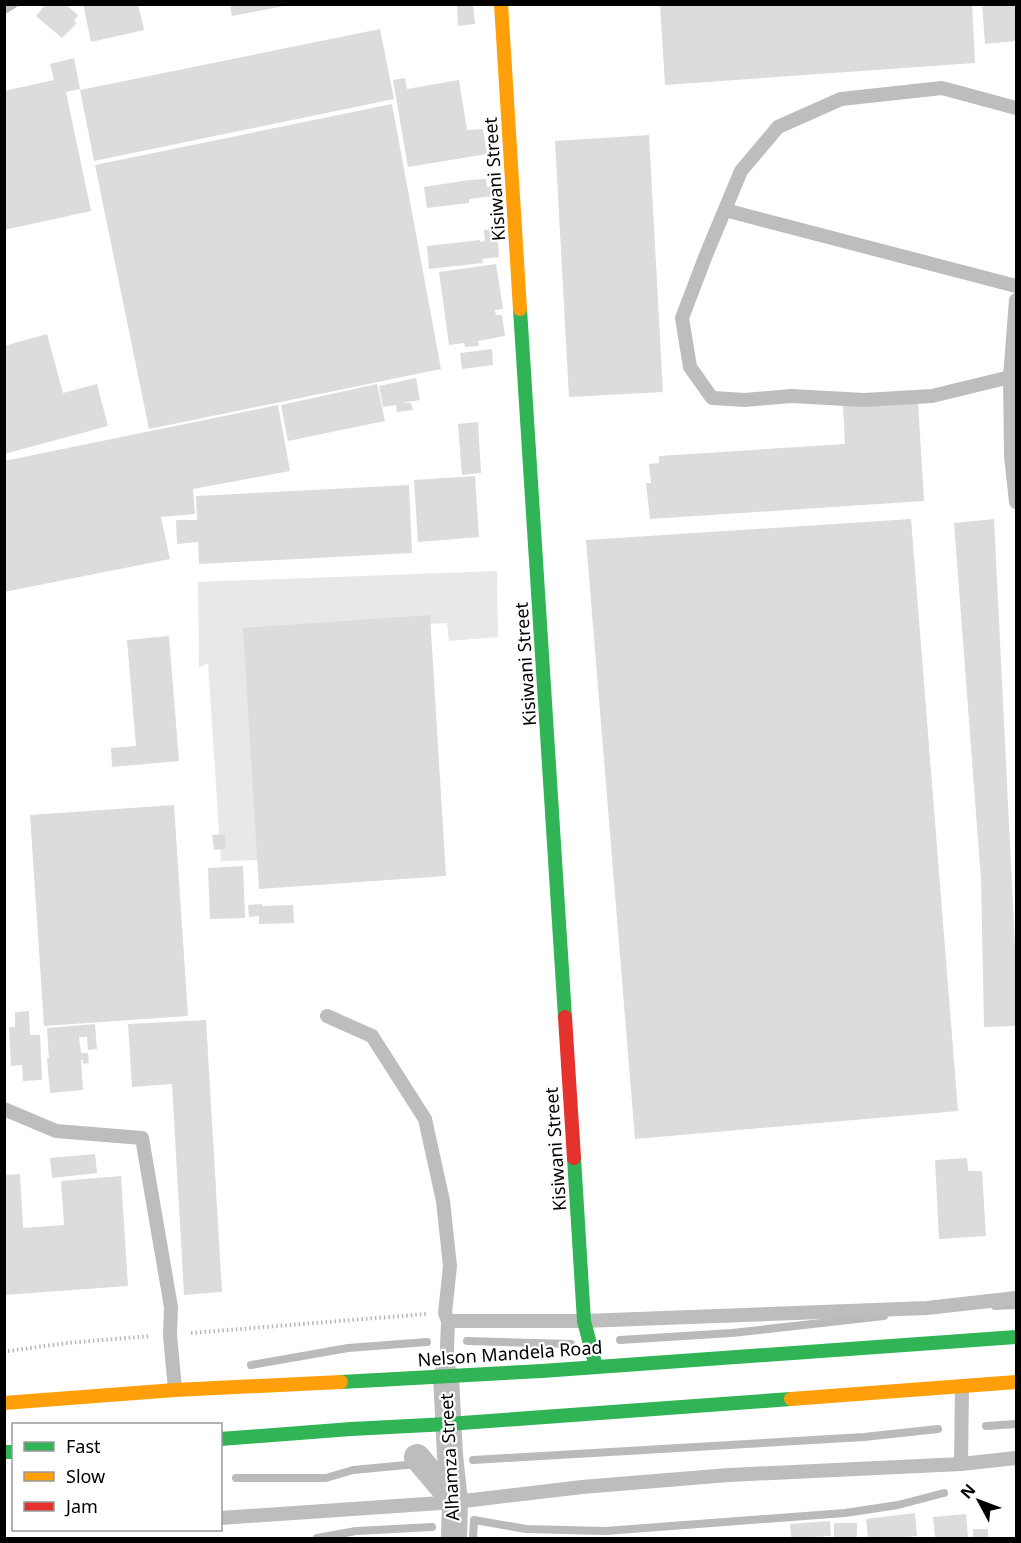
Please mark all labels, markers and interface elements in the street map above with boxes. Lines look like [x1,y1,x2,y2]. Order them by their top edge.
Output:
street label: Kisiwani Street [478,116,510,242]
street label: Kisiwani Street [509,601,541,727]
street label: Kisiwani Street [539,1086,571,1212]
street label: Nelson Mandela Road [417,1335,603,1371]
street label: Alhamza Street [434,1392,464,1521]
legend [12,1423,222,1531]
text: Fast [66,1434,101,1458]
text: Slow [66,1464,105,1488]
north arrow [949,1471,1009,1531]
text: N [955,1479,980,1503]
text: Jam [64,1494,98,1518]

